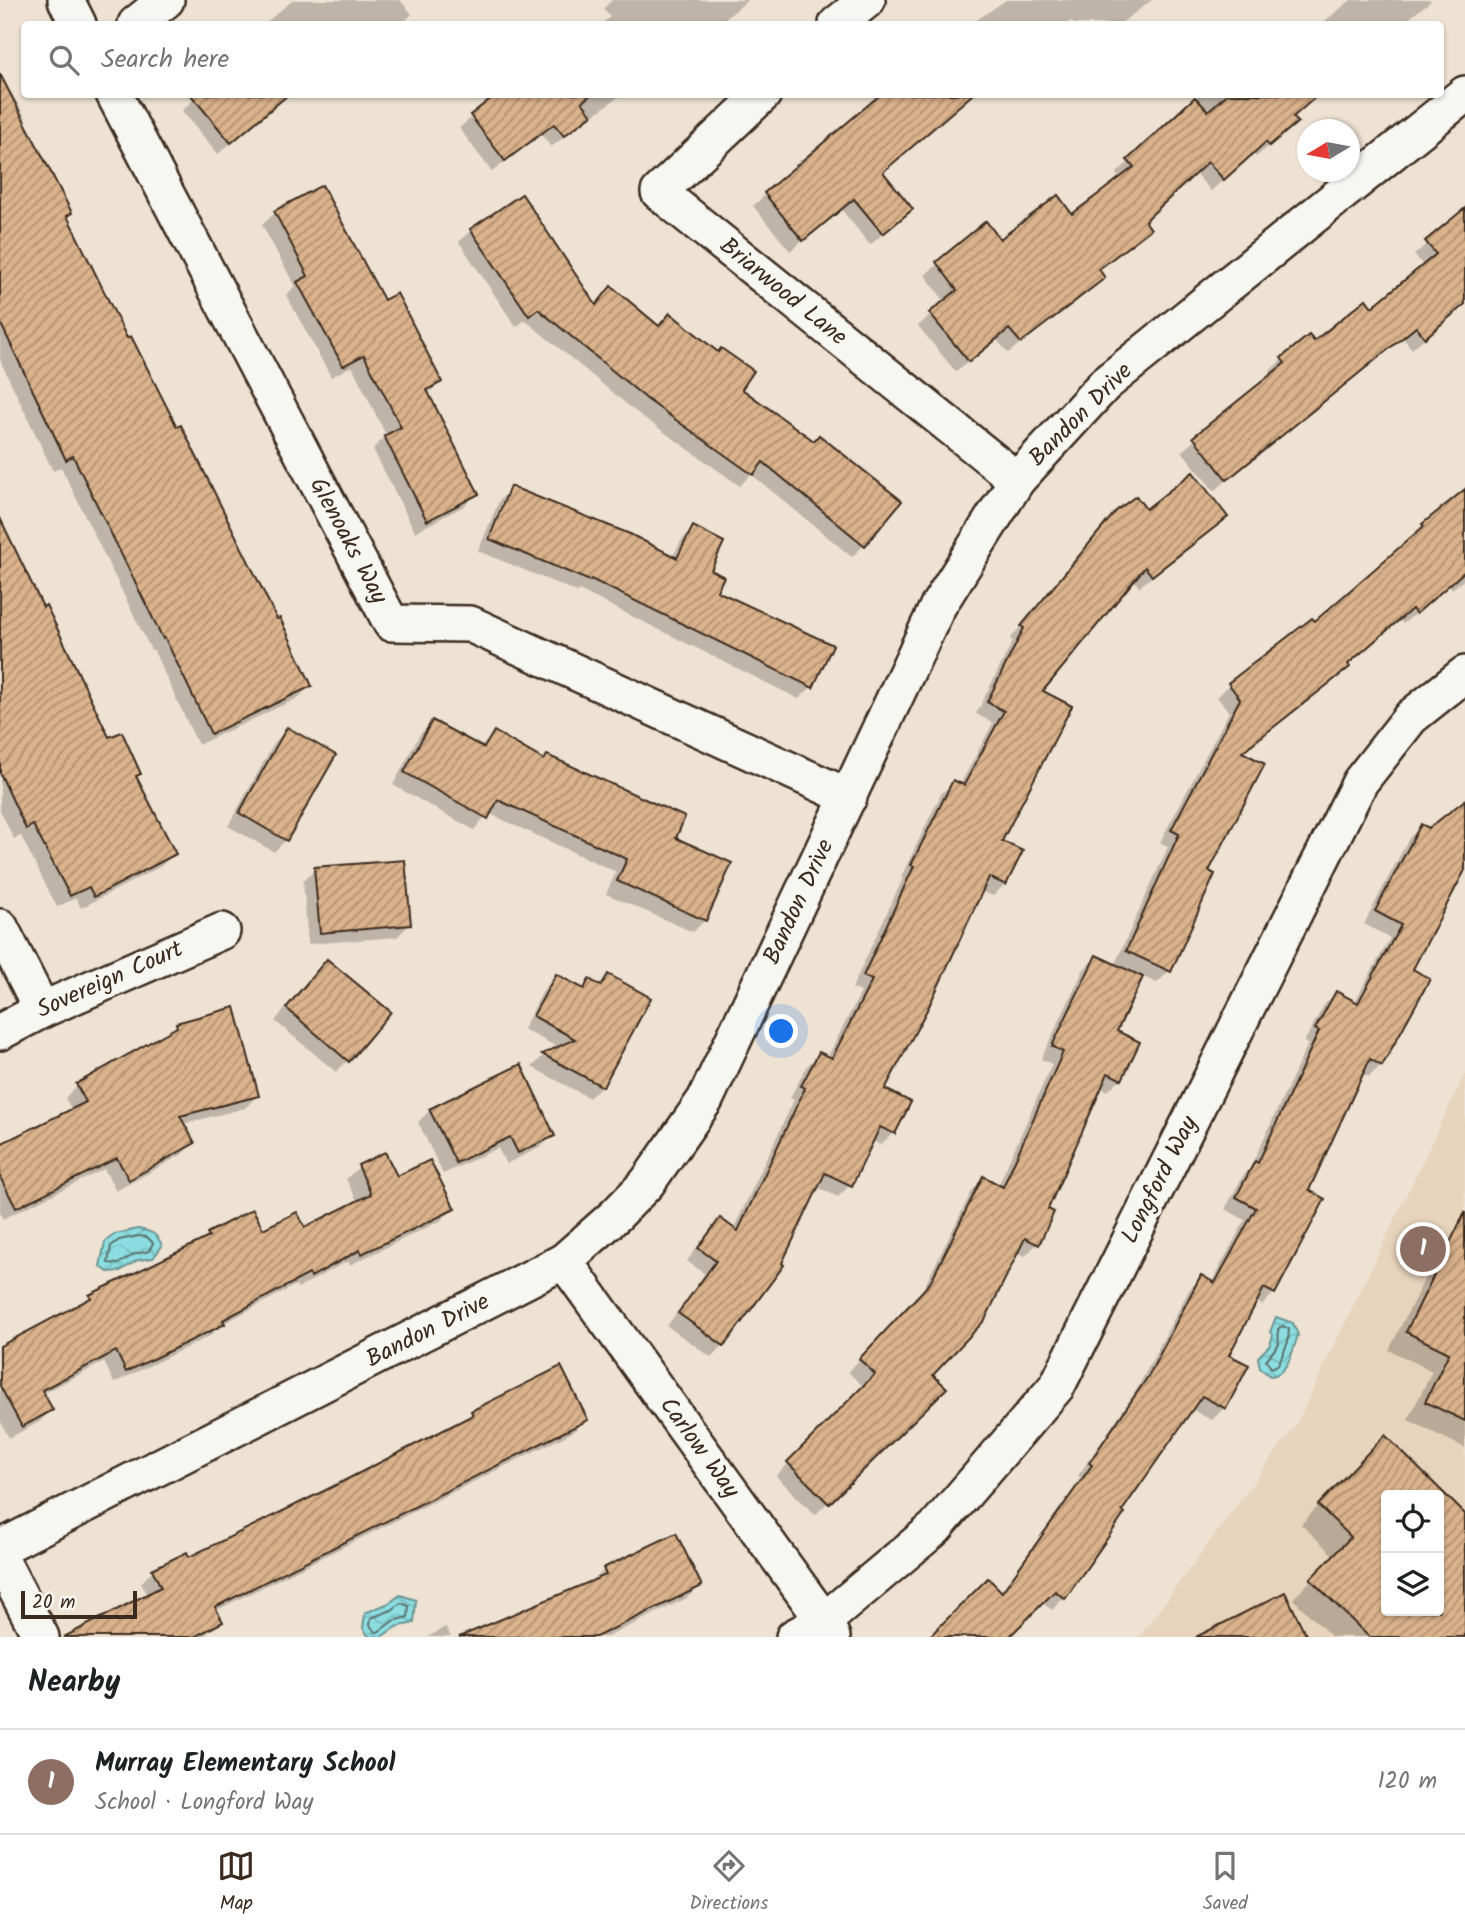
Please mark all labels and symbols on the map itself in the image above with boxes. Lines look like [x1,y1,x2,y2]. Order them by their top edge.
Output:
north arrow [1297,119,1360,182]
street label: Briarwood Lane [710,228,856,356]
street label: Bandon Drive [1020,353,1143,476]
street label: Glenoaks Way [298,471,398,612]
street label: Bandon Drive [753,833,845,971]
street label: Sovereign Court [30,930,190,1030]
your location [764,1014,798,1048]
street label: Longford Way [1111,1109,1209,1251]
pin: 1 [1400,1223,1446,1275]
street label: Bandon Drive [359,1283,497,1379]
street label: Carlow Way [649,1389,750,1508]
scale bar [21,1588,136,1620]

